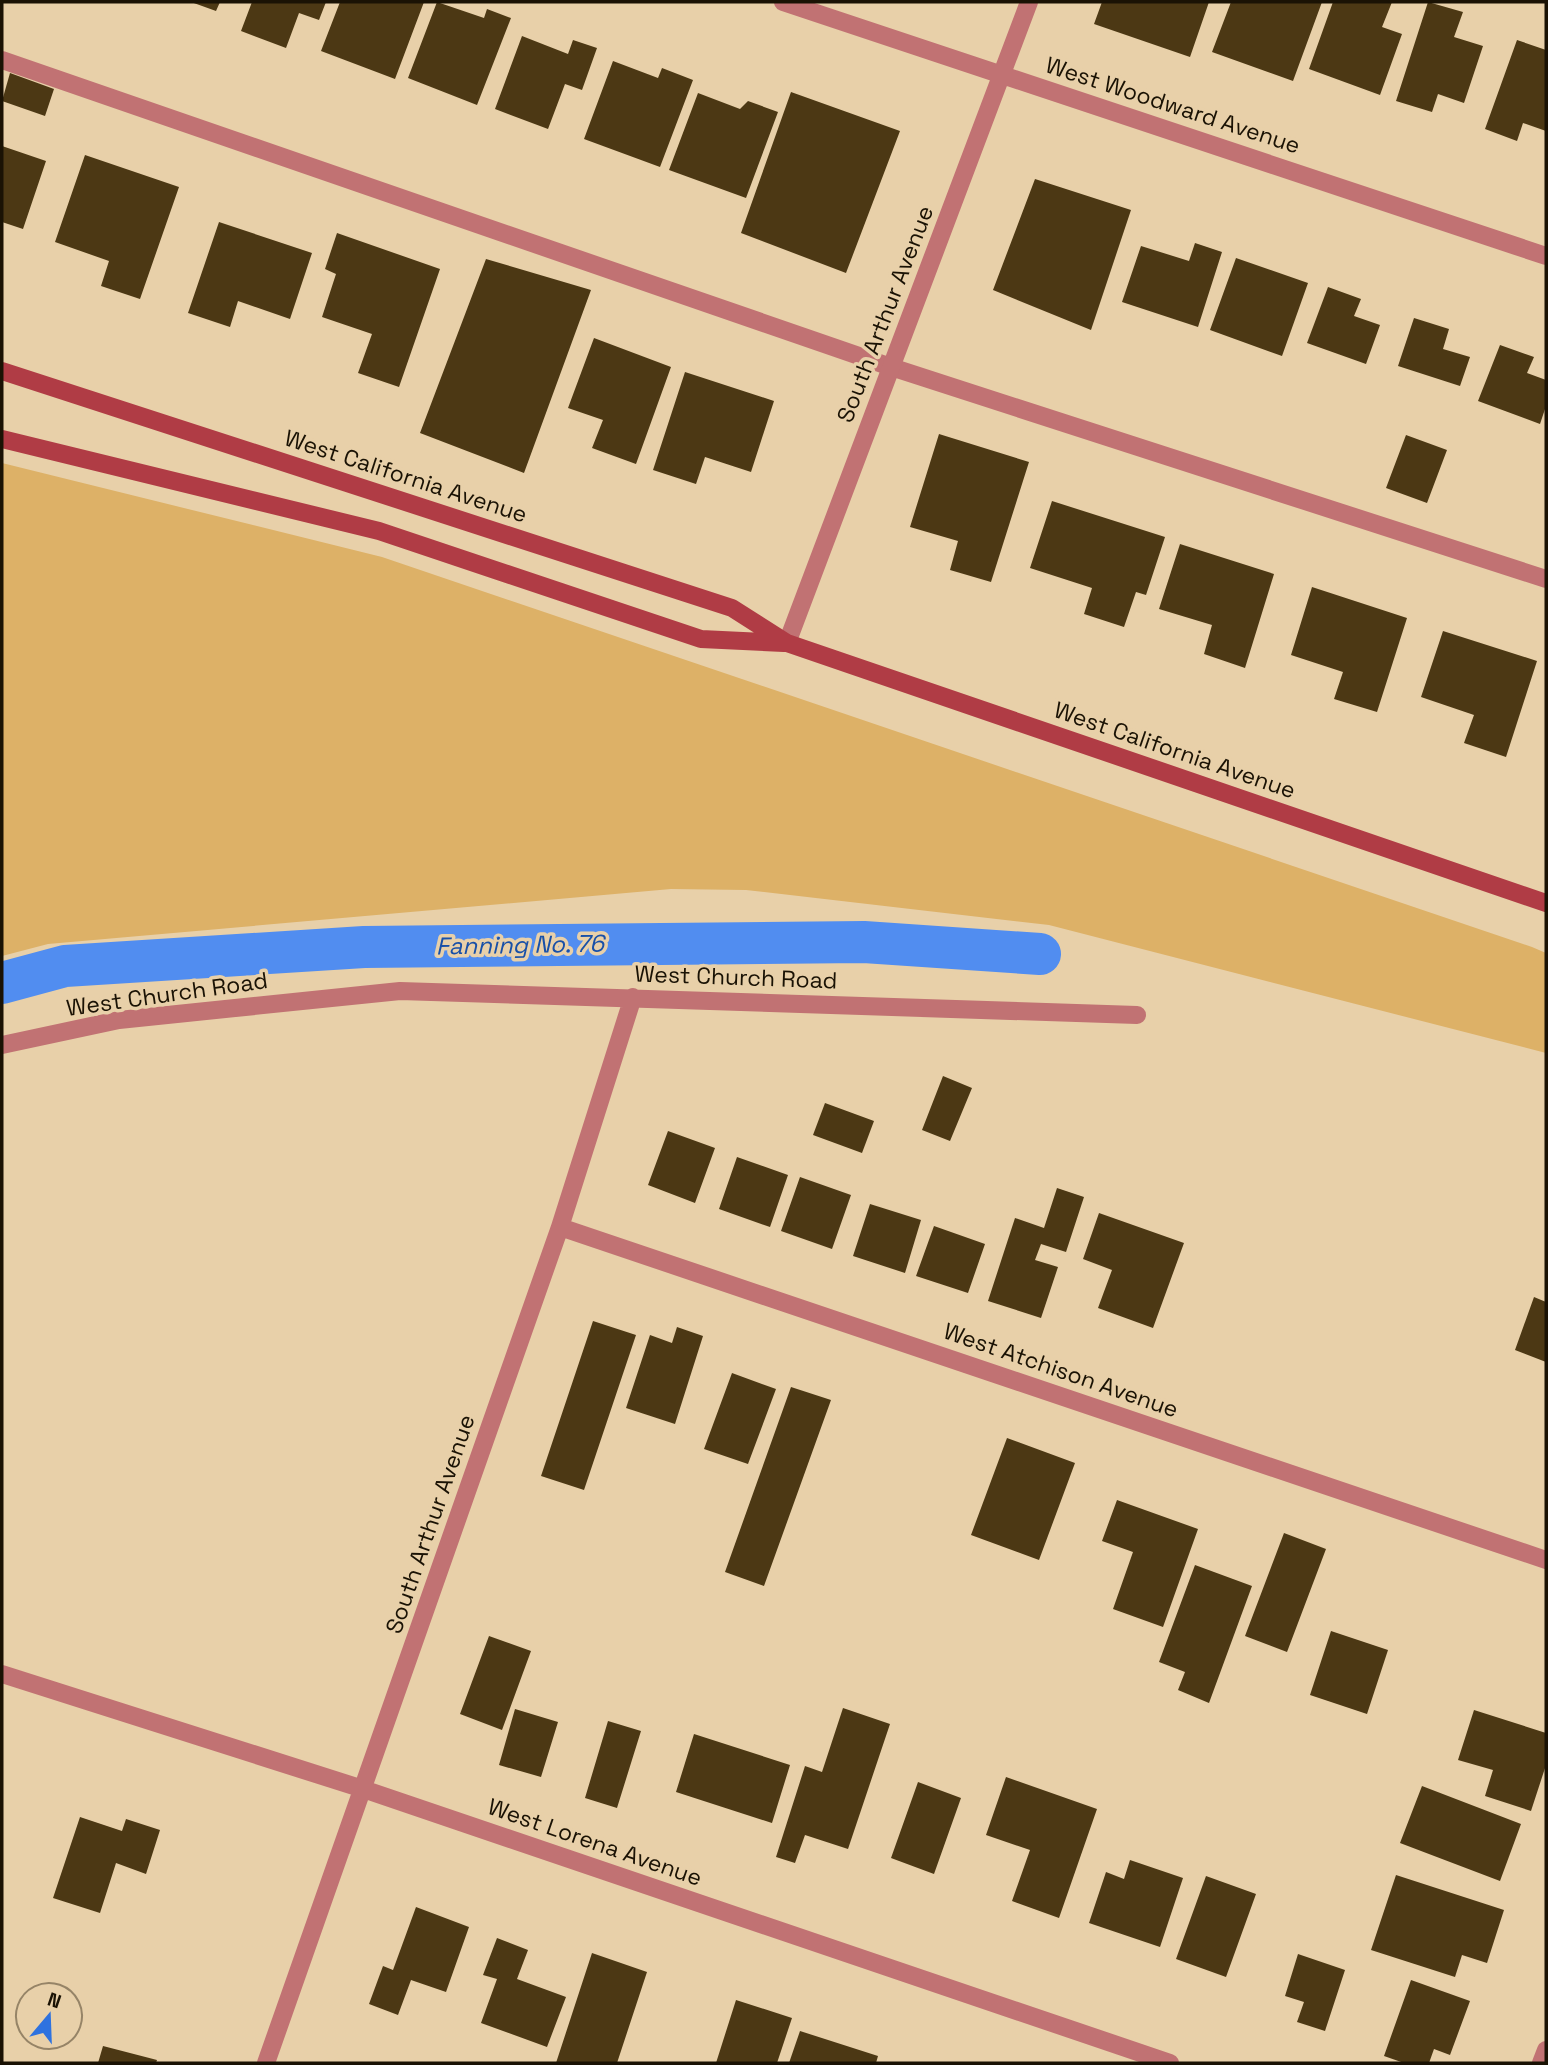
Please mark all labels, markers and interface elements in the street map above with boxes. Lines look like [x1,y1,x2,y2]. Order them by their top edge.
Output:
street label: West Woodward Avenue [1042,50,1304,160]
street label: South Arthur Avenue [830,201,940,427]
street label: West California Avenue [281,423,531,529]
street label: West California Avenue [1050,695,1300,805]
water label: Fanning No. 76 [436,927,607,961]
street label: West Church Road [634,958,838,996]
street label: West Church Road [64,965,270,1023]
street label: West Atchison Avenue [940,1316,1182,1424]
street label: South Arthur Avenue [378,1410,482,1638]
street label: West Lorena Avenue [484,1791,706,1893]
north arrow [14,1981,84,2051]
text: N [44,1987,64,2014]

